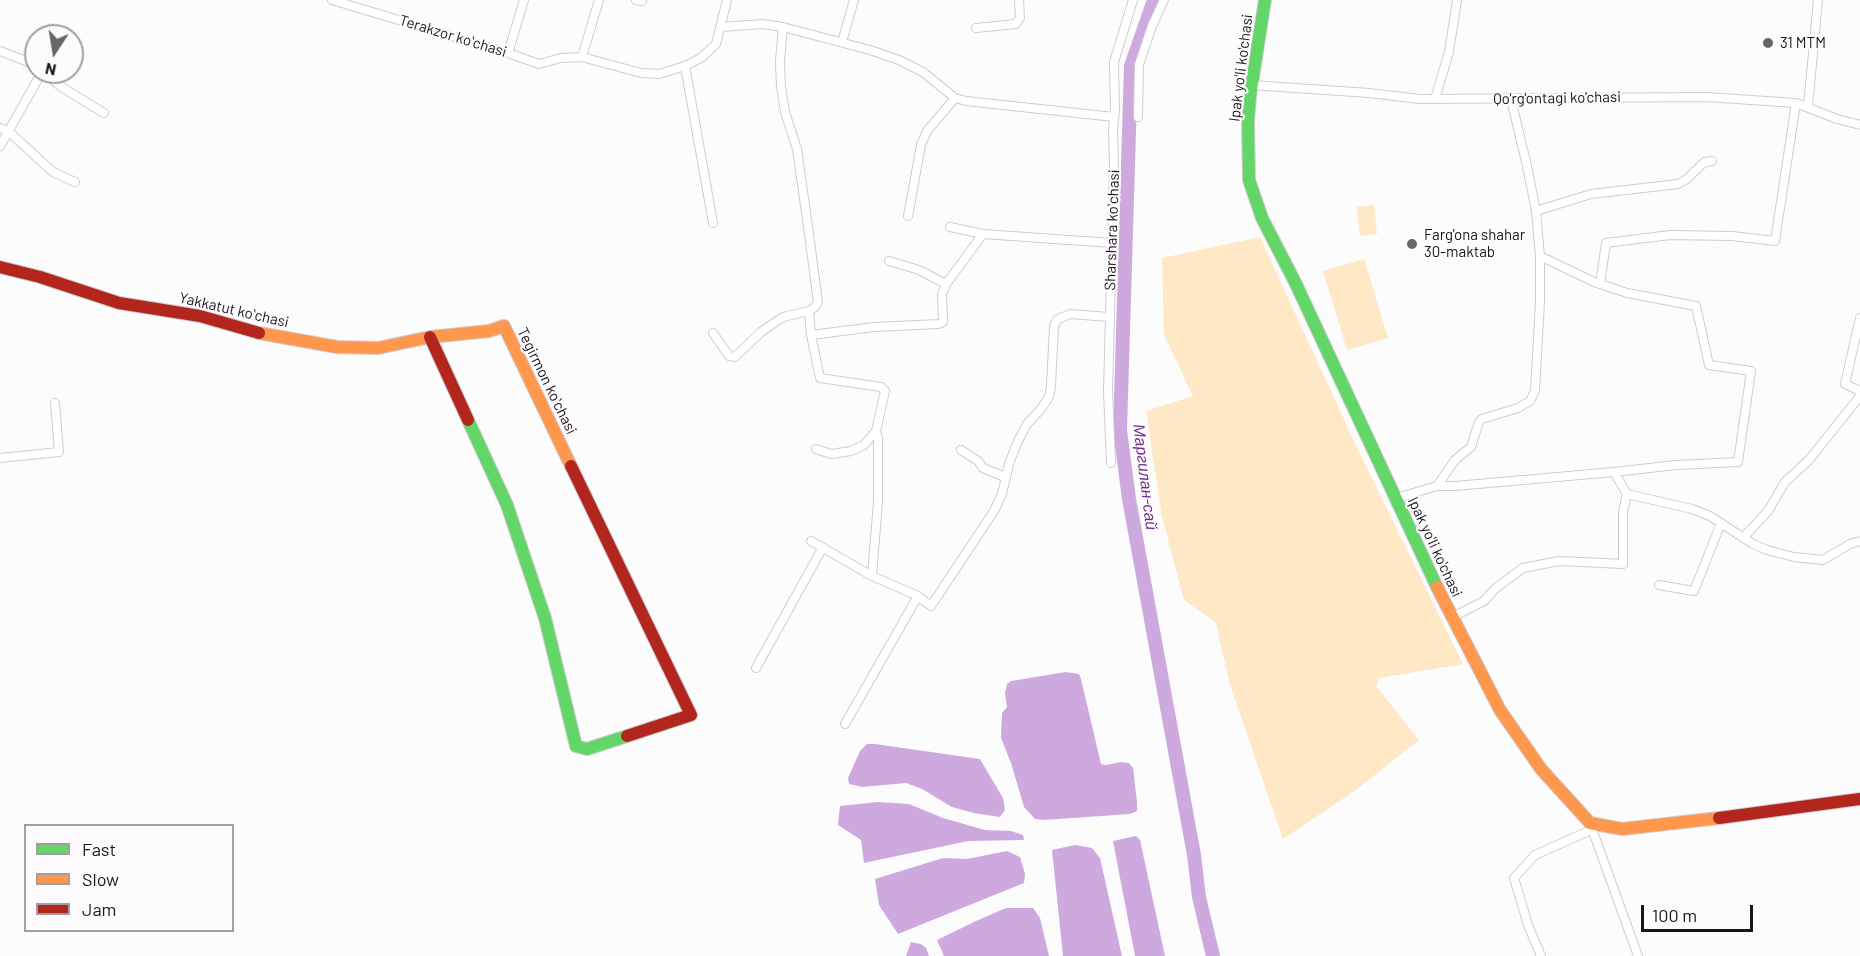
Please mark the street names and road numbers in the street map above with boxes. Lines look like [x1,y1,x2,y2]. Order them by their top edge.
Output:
street label: Terakzor koʻchasi [397,11,509,61]
street label: Ipak yo'li ko'chasi [1225,13,1257,123]
street label: Qo'rg'ontagi ko'chasi [1493,88,1621,108]
street label: Sharshara koʻchasi [1101,169,1123,291]
street label: Yakkatut koʻchasi [177,289,291,331]
street label: Tegirmon koʻchasi [513,325,581,437]
street label: Ipak yo'li ko'chasi [1404,494,1466,600]

